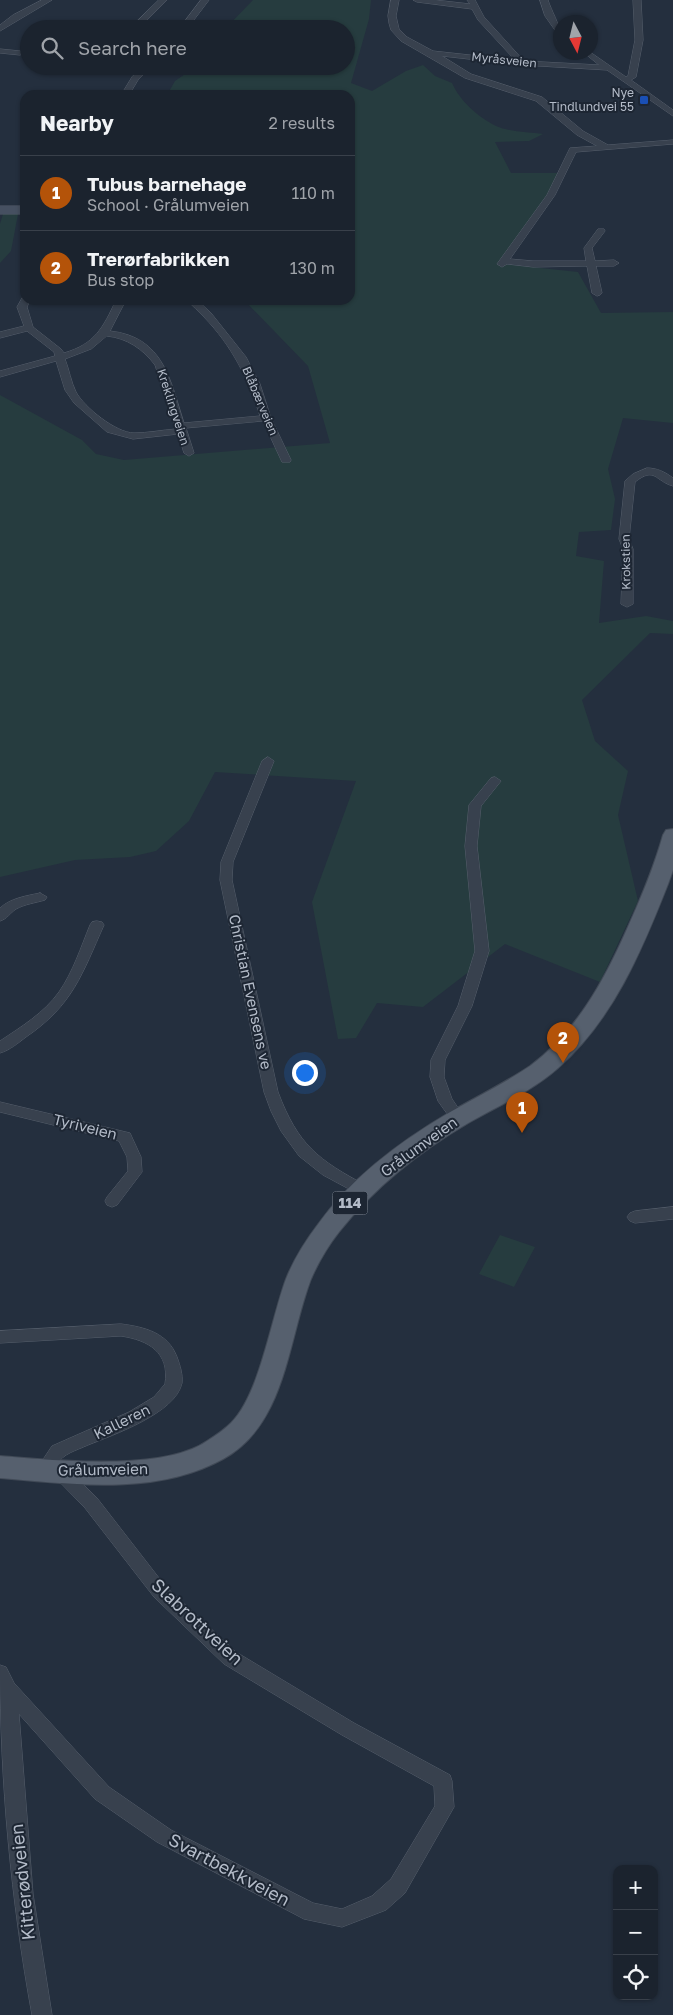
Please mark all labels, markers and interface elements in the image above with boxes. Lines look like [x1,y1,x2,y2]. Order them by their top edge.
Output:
north arrow [553,15,598,60]
search box [20,20,355,75]
icon: search [38,34,66,62]
text: Search here [78,36,187,59]
street label: Myråsveien [471,49,538,70]
place label: Nye Tindlundvei 55 [549,85,634,114]
marker: Nye Tindlundvei 55 [638,94,650,106]
text: Nearby [40,110,114,136]
text: 2 results [269,113,335,133]
text: Tubus barnehage [87,172,247,195]
text: 1 [52,183,60,203]
text: 110 m [291,183,335,203]
text: School · Grålumveien [87,195,249,215]
text: Trerørfabrikken [87,247,229,270]
text: 2 [51,258,61,278]
text: 130 m [290,258,335,278]
text: Bus stop [87,270,154,290]
street label: Blåbærveien [239,364,282,437]
street label: Kreklingveien [154,367,193,447]
street label: Krokstien [618,534,633,590]
street label: Christian Evensens ve [226,913,276,1071]
pin: 2 [547,1022,579,1063]
your location [292,1060,318,1086]
pin: 1 [506,1092,538,1133]
street label: Tyriveien [51,1109,119,1143]
street label: Grålumveien [377,1112,460,1180]
road number: 114 [332,1192,368,1214]
street label: Kalleren [90,1400,153,1442]
street label: Grålumveien [58,1459,148,1479]
street label: Slabrottveien [147,1573,248,1669]
street label: Kitterødveien [5,1823,39,1941]
street label: Svartbekkveien [165,1828,294,1910]
map controls [613,1865,658,2000]
button: + [613,1865,658,1910]
button: − [613,1910,658,1955]
button: locate [613,1955,658,2000]

